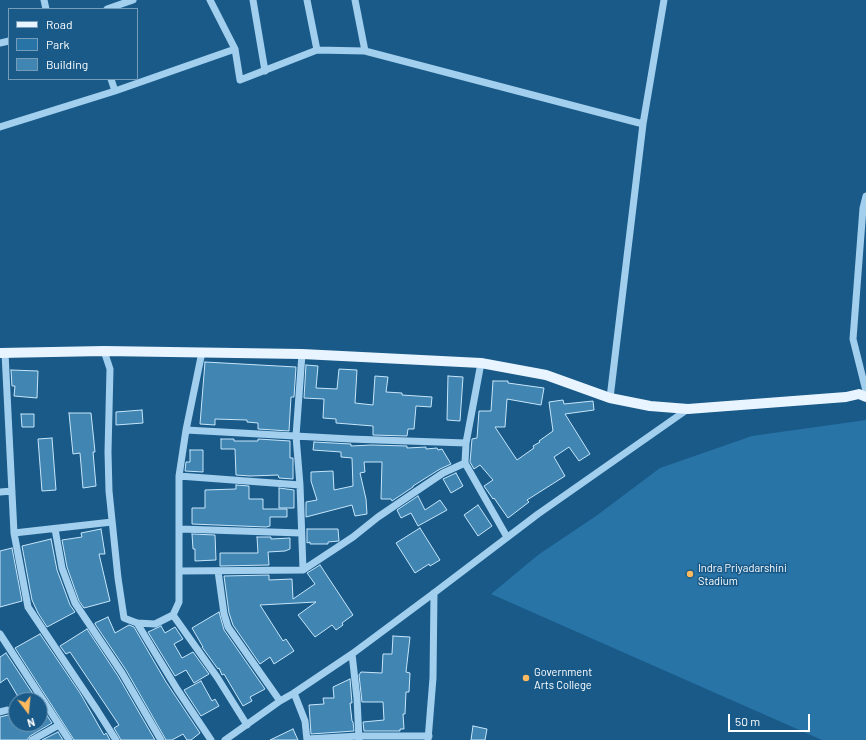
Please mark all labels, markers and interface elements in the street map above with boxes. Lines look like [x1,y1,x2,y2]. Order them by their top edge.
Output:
legend [8,8,138,80]
text: Road [46,17,73,31]
text: Park [46,37,70,51]
text: Building [46,57,88,71]
place label: Indra Priyadarshini Stadium [698,561,787,587]
marker: Indra Priyadarshini Stadium [685,569,695,579]
place label: Government Arts College [534,665,592,691]
marker: Government Arts College [521,673,531,683]
north arrow [8,692,48,732]
scale bar [730,706,812,732]
text: 50 m [735,714,760,728]
text: N [26,716,36,730]

